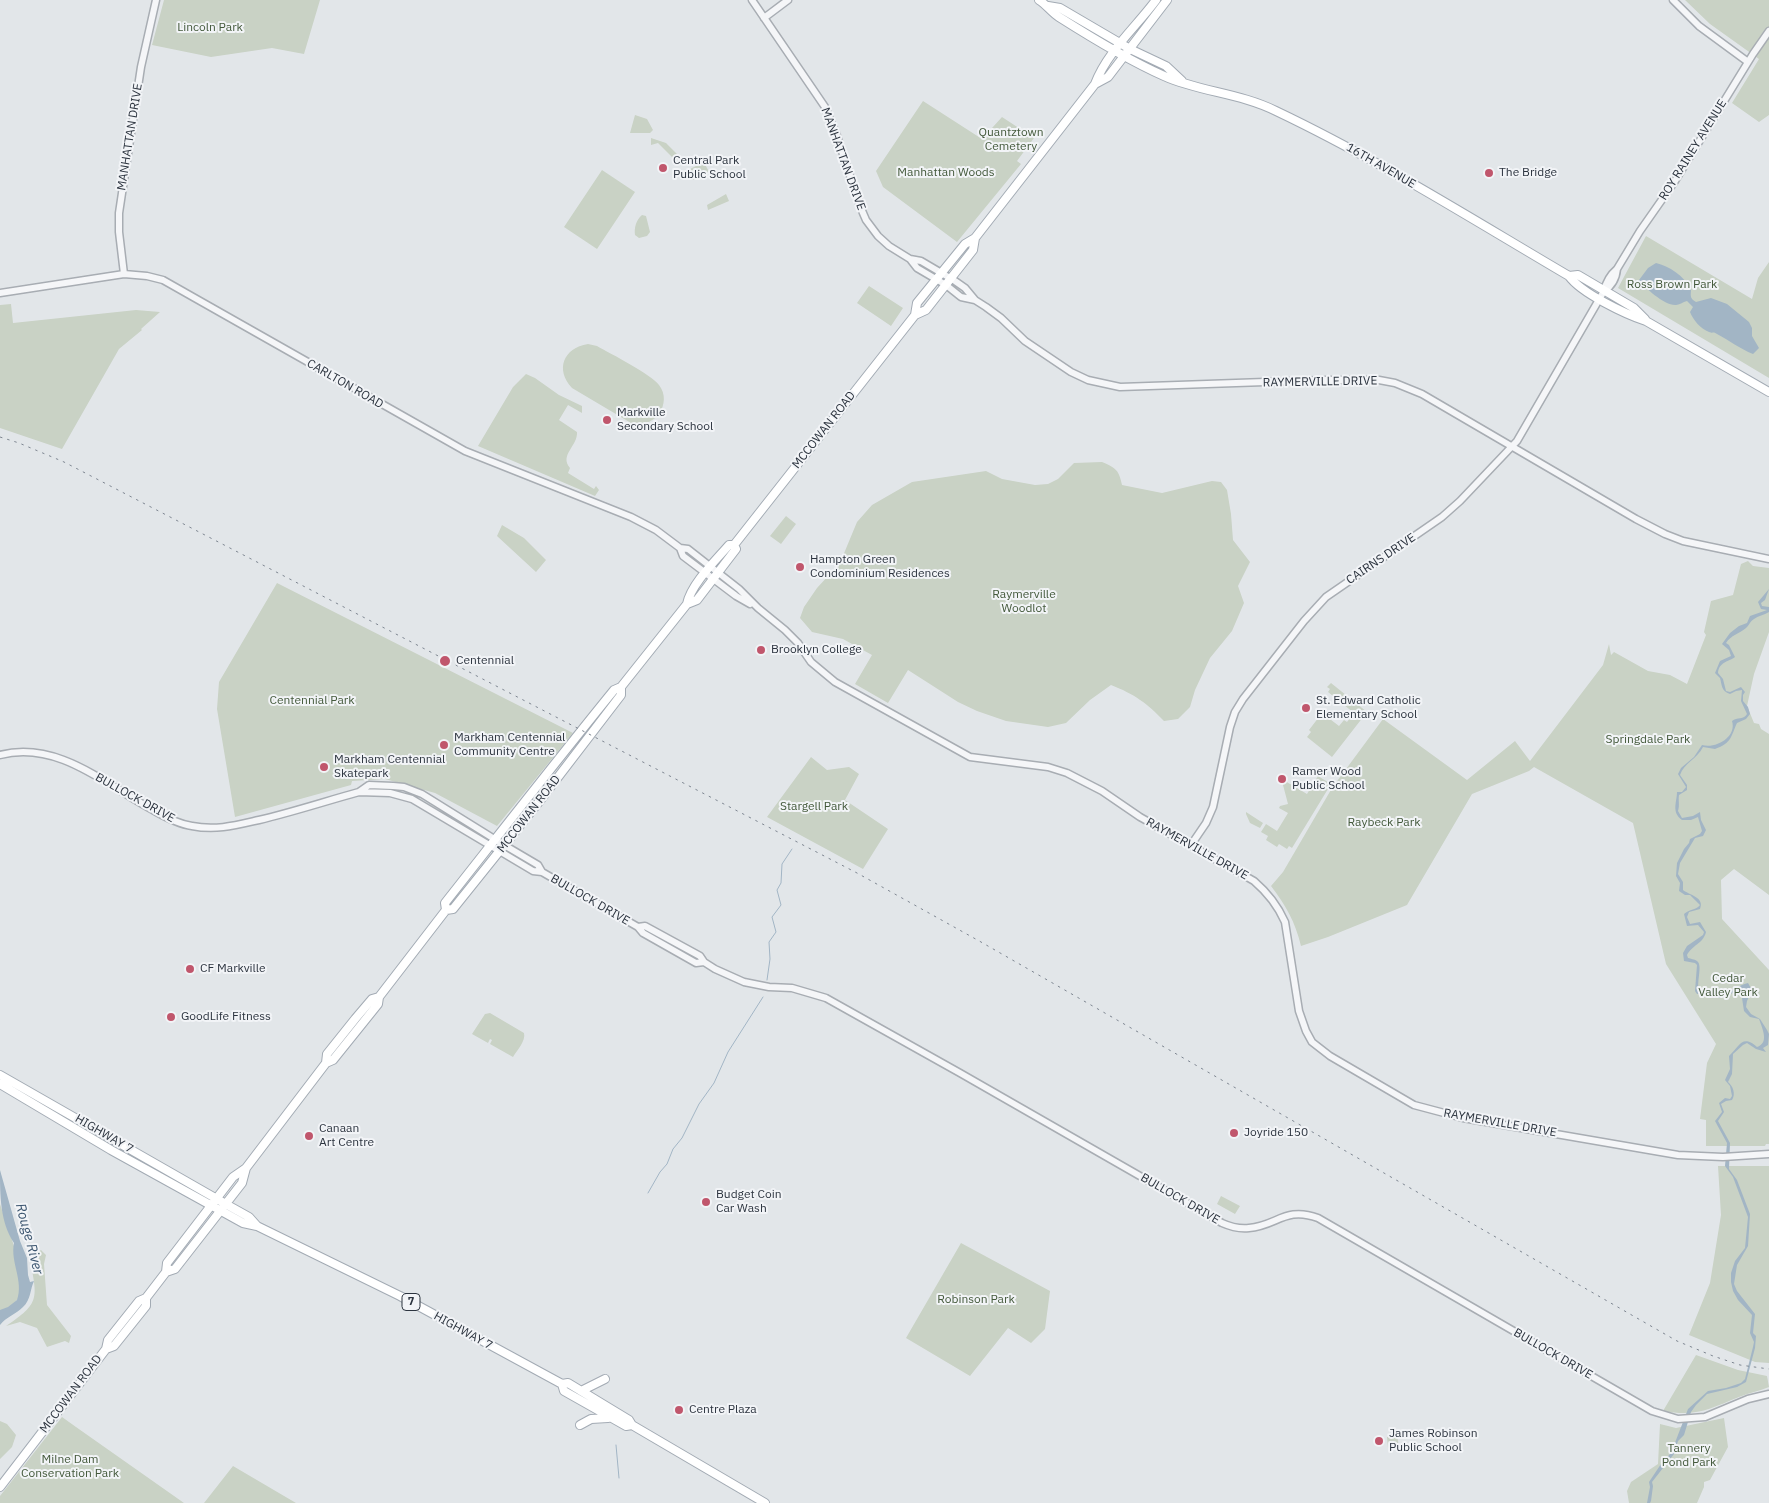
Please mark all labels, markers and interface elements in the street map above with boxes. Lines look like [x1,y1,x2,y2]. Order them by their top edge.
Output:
park label: Lincoln Park [177,21,243,35]
street label: MANHATTAN DRIVE [114,82,146,192]
street label: ROY RAINEY AVENUE [1656,97,1730,203]
street label: MANHATTAN DRIVE [818,106,868,212]
park label: Quantztown Cemetery [978,126,1044,154]
street label: 16TH AVENUE [1344,140,1418,192]
place label: Central Park Public School [673,154,746,182]
marker: Central Park Public School [657,162,669,174]
park label: Manhattan Woods [897,166,995,180]
place label: The Bridge [1499,166,1557,180]
marker: The Bridge [1483,167,1495,179]
park label: Ross Brown Park [1627,278,1717,292]
street label: CARLTON ROAD [304,356,386,412]
street label: RAYMERVILLE DRIVE [1263,374,1377,390]
street label: MCCOWAN ROAD [789,388,859,472]
place label: Markville Secondary School [617,406,713,434]
marker: Markville Secondary School [601,414,613,426]
street label: CAIRNS DRIVE [1344,530,1418,588]
place label: Hampton Green Condominium Residences [810,553,950,581]
marker: Hampton Green Condominium Residences [794,561,806,573]
park label: Raymerville Woodlot [992,588,1056,616]
place label: Brooklyn College [771,643,862,657]
marker: Brooklyn College [755,644,767,656]
marker: Centennial [438,654,452,668]
place label: Centennial [456,654,514,668]
park label: Centennial Park [269,694,355,708]
place label: St. Edward Catholic Elementary School [1316,694,1421,722]
marker: St. Edward Catholic Elementary School [1300,702,1312,714]
place label: Markham Centennial Community Centre [454,731,565,759]
park label: Springdale Park [1606,733,1690,747]
marker: Markham Centennial Community Centre [438,739,450,751]
place label: Markham Centennial Skatepark [334,753,445,781]
marker: Markham Centennial Skatepark [318,761,330,773]
place label: Ramer Wood Public School [1292,765,1365,793]
street label: BULLOCK DRIVE [93,770,177,826]
street label: MCCOWAN ROAD [494,772,564,856]
marker: Ramer Wood Public School [1276,773,1288,785]
park label: Stargell Park [780,800,848,814]
street label: RAYMERVILLE DRIVE [1143,815,1251,883]
park label: Raybeck Park [1348,816,1420,830]
street label: BULLOCK DRIVE [548,872,632,928]
place label: CF Markville [200,962,266,976]
marker: CF Markville [184,963,196,975]
park label: Cedar Valley Park [1698,972,1758,1000]
place label: GoodLife Fitness [181,1010,271,1024]
marker: GoodLife Fitness [165,1011,177,1023]
street label: RAYMERVILLE DRIVE [1442,1106,1558,1140]
street label: HIGHWAY 7 [72,1112,136,1156]
place label: Canaan Art Centre [319,1122,374,1150]
place label: Joyride 150 [1244,1126,1308,1140]
marker: Joyride 150 [1228,1127,1240,1139]
marker: Canaan Art Centre [303,1130,315,1142]
street label: BULLOCK DRIVE [1138,1171,1222,1227]
place label: Budget Coin Car Wash [716,1188,781,1216]
marker: Budget Coin Car Wash [700,1196,712,1208]
water label: Rouge River [11,1202,47,1276]
park label: Robinson Park [937,1293,1015,1307]
road number: 7 [402,1294,420,1310]
street label: HIGHWAY 7 [431,1309,495,1353]
street label: BULLOCK DRIVE [1511,1326,1595,1382]
street label: MCCOWAN ROAD [37,1352,105,1436]
place label: Centre Plaza [689,1403,757,1417]
marker: Centre Plaza [673,1404,685,1416]
place label: James Robinson Public School [1389,1427,1478,1455]
marker: James Robinson Public School [1373,1435,1385,1447]
park label: Tannery Pond Park [1662,1442,1716,1470]
park label: Milne Dam Conservation Park [21,1453,119,1481]

